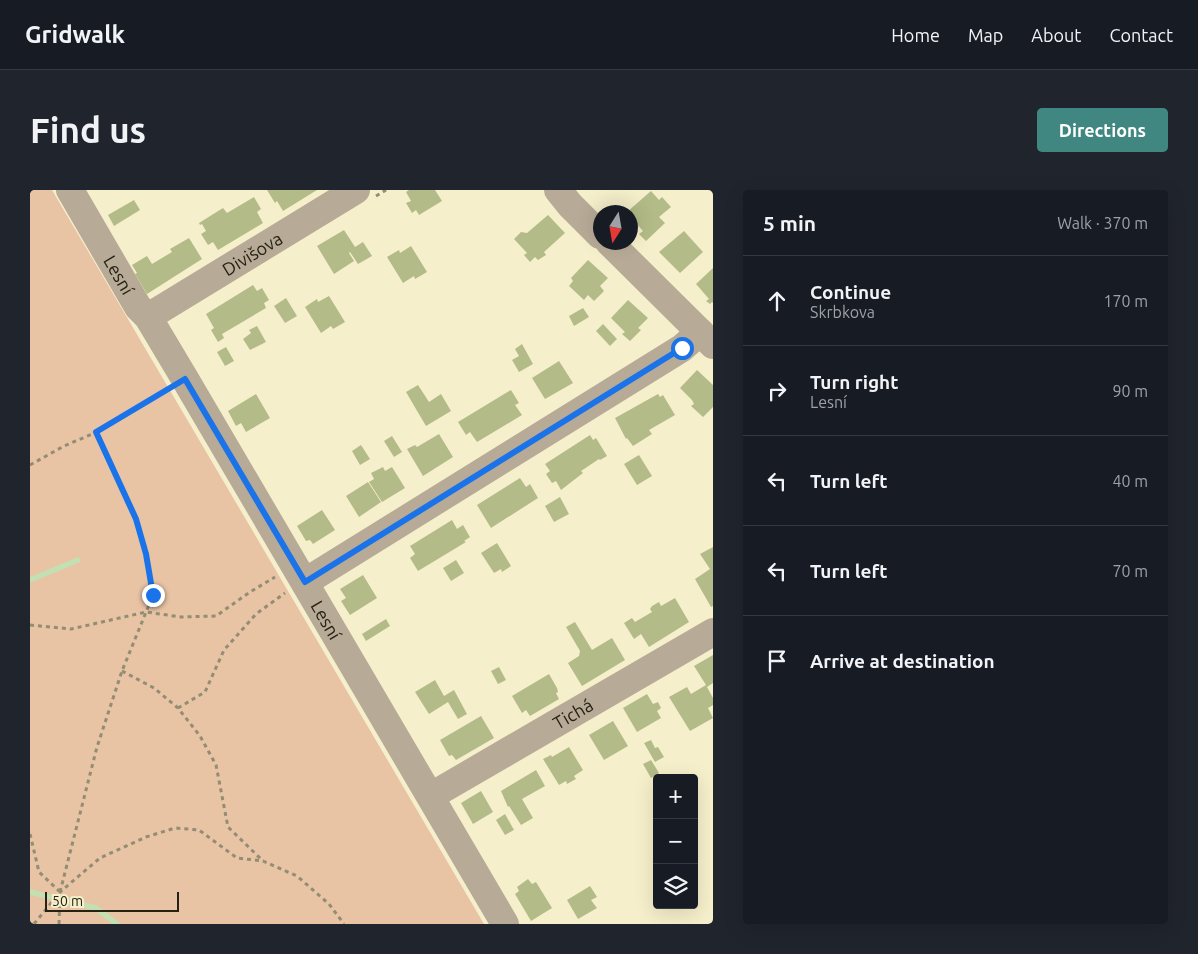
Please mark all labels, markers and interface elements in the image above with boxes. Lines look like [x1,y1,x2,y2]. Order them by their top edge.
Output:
text: Gridwalk [25,21,125,48]
text: Home [891,25,940,45]
text: Map [968,25,1003,45]
text: About [1031,25,1081,45]
text: Contact [1109,25,1173,45]
button: Directions [1037,108,1168,152]
text: Find us [30,110,146,150]
north arrow [593,205,638,250]
text: 5 min [763,211,816,235]
text: Walk · 370 m [1057,214,1148,232]
street label: Divišova [218,228,286,279]
street label: Lesní [100,252,139,298]
text: Continue [810,281,891,303]
icon: ahead [763,287,791,315]
text: 170 m [1103,292,1148,310]
text: Skrbkova [810,303,875,321]
route start [671,337,694,360]
text: Turn right [810,371,898,393]
icon: right [763,377,791,405]
text: 90 m [1112,382,1148,400]
text: Lesní [810,393,847,411]
icon: left [763,467,791,495]
text: Turn left [810,470,888,492]
text: 40 m [1112,472,1148,490]
icon: left [763,557,791,585]
text: Turn left [810,560,888,582]
text: 70 m [1112,562,1148,580]
route end [142,584,165,607]
street label: Lesní [307,597,346,643]
icon: arrive [763,647,791,675]
text: Arrive at destination [810,650,995,672]
street label: Tichá [549,694,596,733]
map controls [653,774,698,909]
button: + [653,774,698,819]
button: − [653,819,698,864]
button: layers [653,864,698,909]
scale bar [45,889,179,912]
text: 50 m [52,893,83,909]

